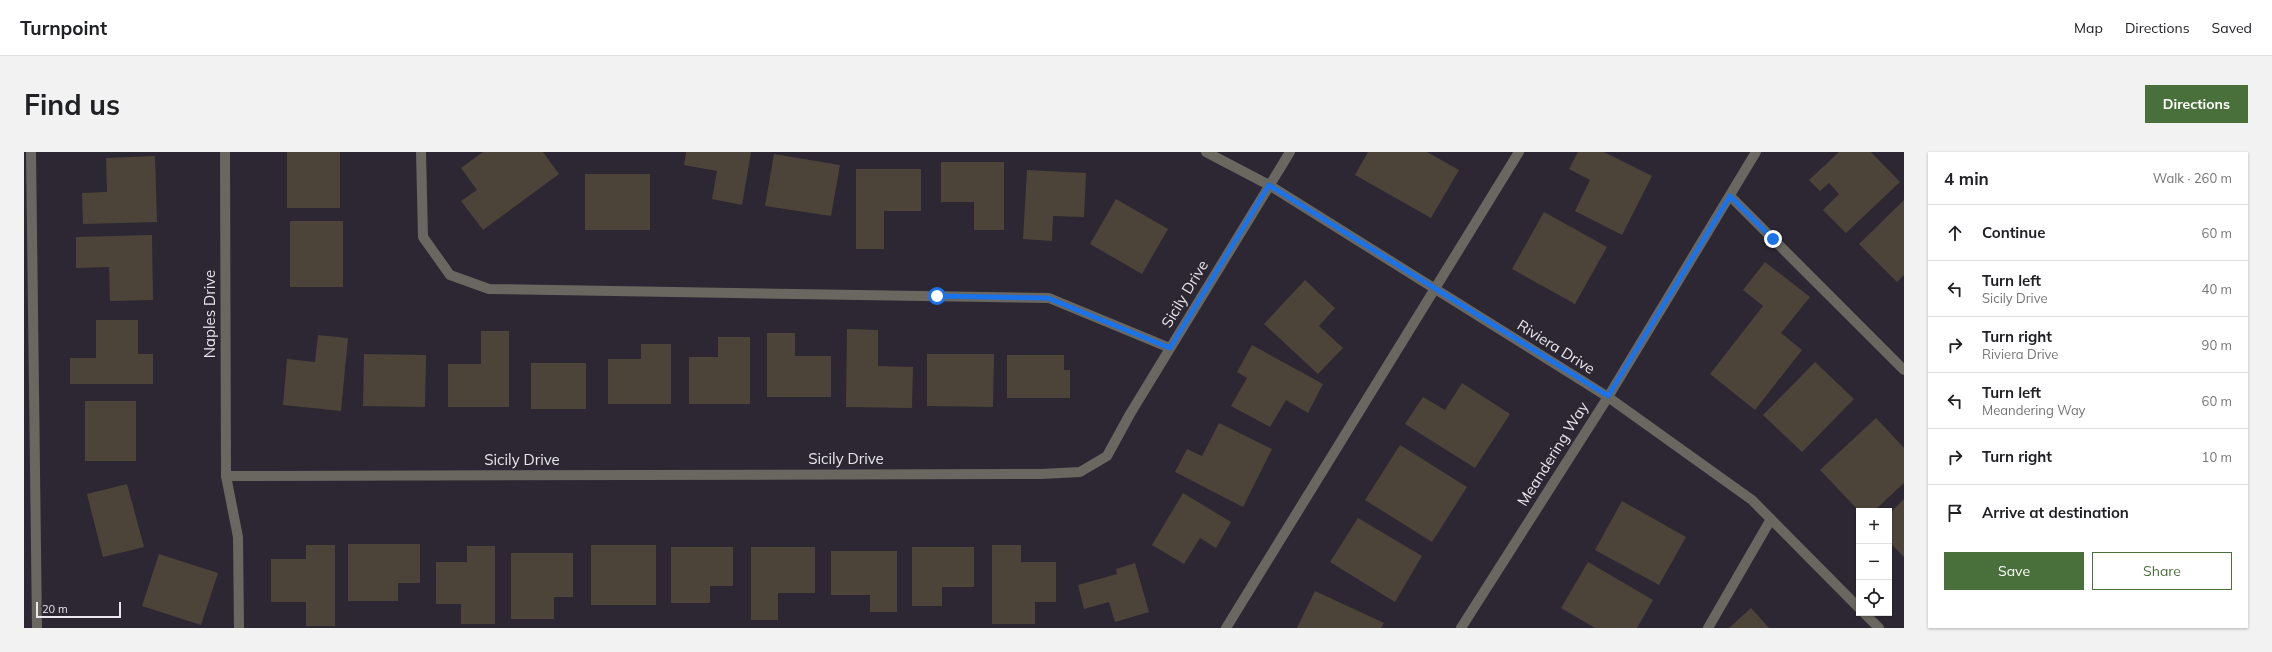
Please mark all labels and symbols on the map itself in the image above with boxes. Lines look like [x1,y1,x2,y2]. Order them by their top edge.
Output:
route end [1764,230,1782,248]
street label: Sicily Drive [1157,256,1212,331]
street label: Naples Drive [200,270,219,358]
route start [928,287,946,305]
street label: Riviera Drive [1514,315,1599,378]
street label: Meandering Way [1513,398,1592,509]
street label: Sicily Drive [808,449,884,468]
street label: Sicily Drive [484,450,560,469]
scale bar [36,600,121,619]

